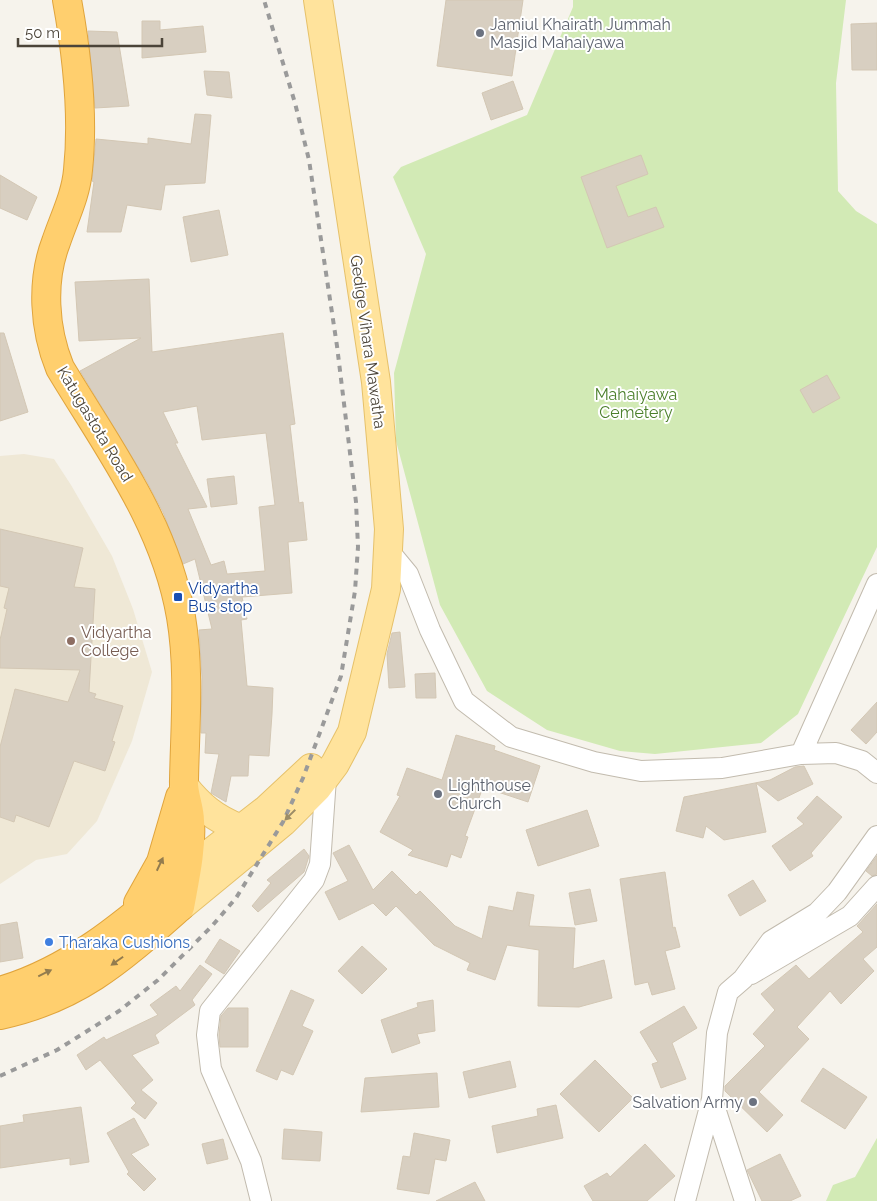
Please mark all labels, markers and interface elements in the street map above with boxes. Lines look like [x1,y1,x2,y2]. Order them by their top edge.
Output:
scale bar [18,15,161,47]
place label: Jamiul Khairath Jummah Masjid Mahaiyawa [490,15,671,52]
text: 50 m [25,24,60,42]
marker: Jamiul Khairath Jummah Masjid Mahaiyawa [474,27,486,39]
street label: Gedige Vihara Mawatha [346,254,390,430]
street label: Katugastota Road [53,363,137,485]
park label: Mahaiyawa Cemetery [595,385,677,422]
place label: Vidyartha Bus stop [188,579,259,616]
marker: Vidyartha Bus stop [172,591,184,603]
place label: Vidyartha College [81,623,152,660]
marker: Vidyartha College [65,635,77,647]
place label: Lighthouse Church [448,776,531,813]
marker: Lighthouse Church [432,788,444,800]
one-way arrow [284,809,296,821]
one-way arrow [156,857,164,871]
place label: Tharaka Cushions [59,933,190,952]
marker: Tharaka Cushions [43,936,55,948]
one-way arrow [110,956,123,966]
one-way arrow [38,969,52,977]
place label: Salvation Army [633,1093,743,1112]
marker: Salvation Army [747,1096,759,1108]

